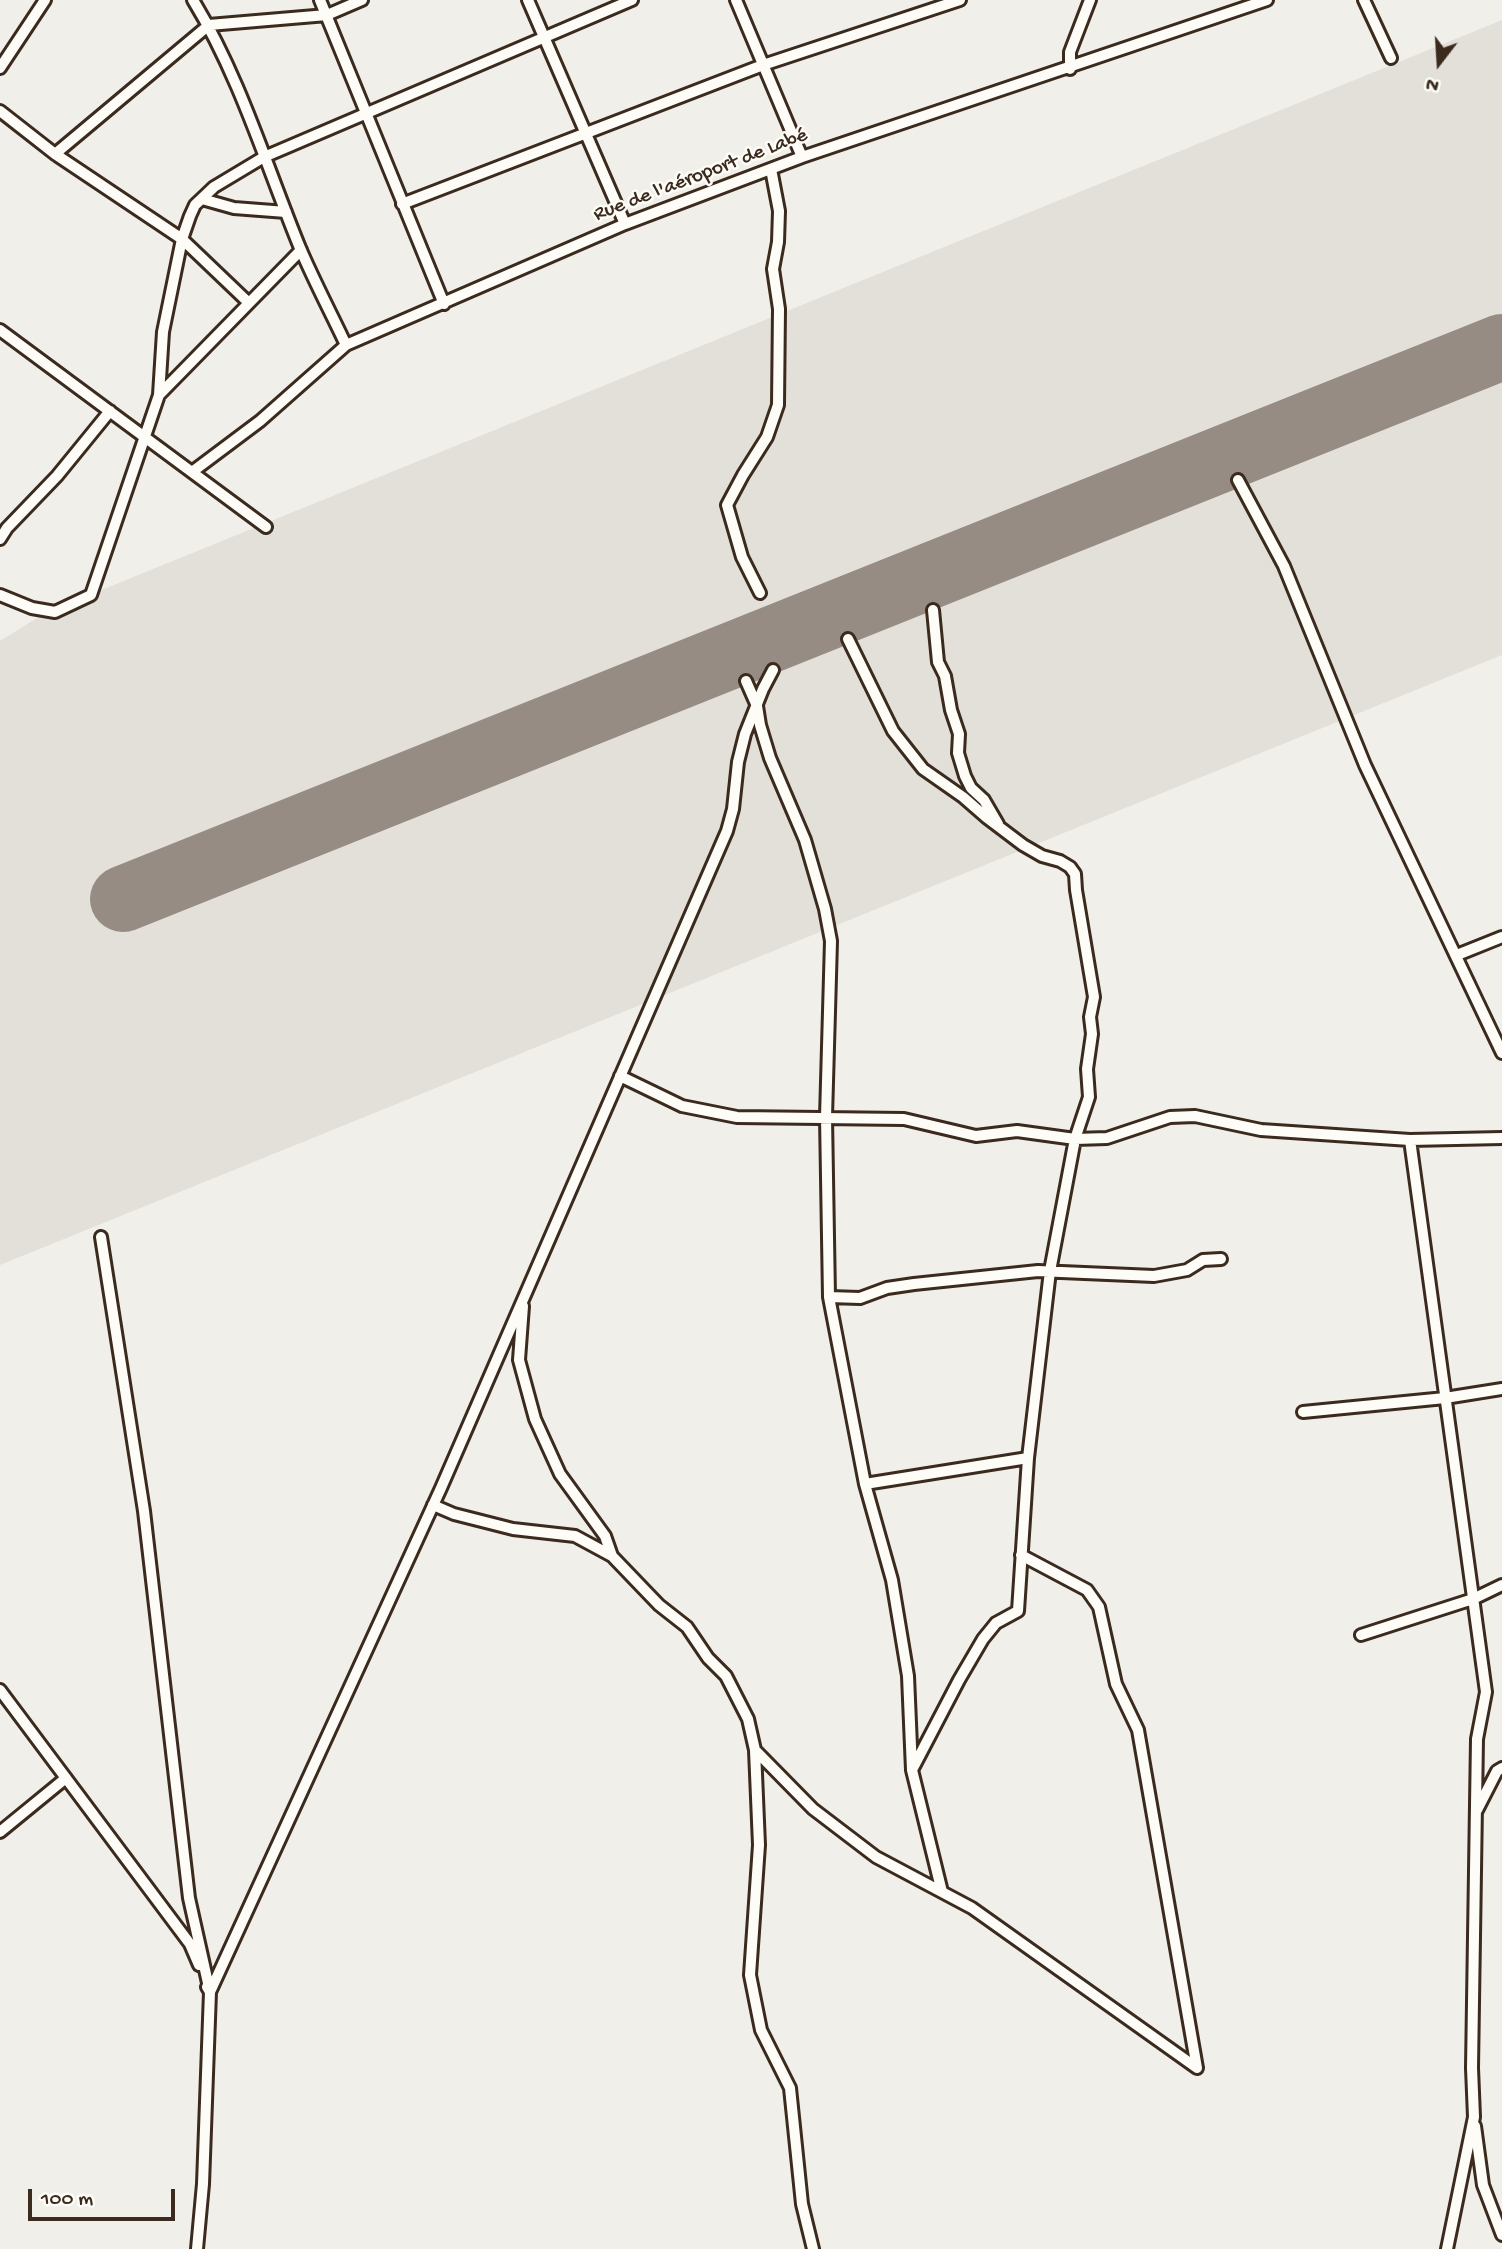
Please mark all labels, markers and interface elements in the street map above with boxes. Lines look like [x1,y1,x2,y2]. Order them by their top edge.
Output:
north arrow [1404,28,1474,98]
text: N [1423,71,1442,96]
street label: Rue de l'aéroport de Labé [590,124,812,228]
scale bar [32,2176,178,2220]
text: 100 m [41,2188,93,2213]

